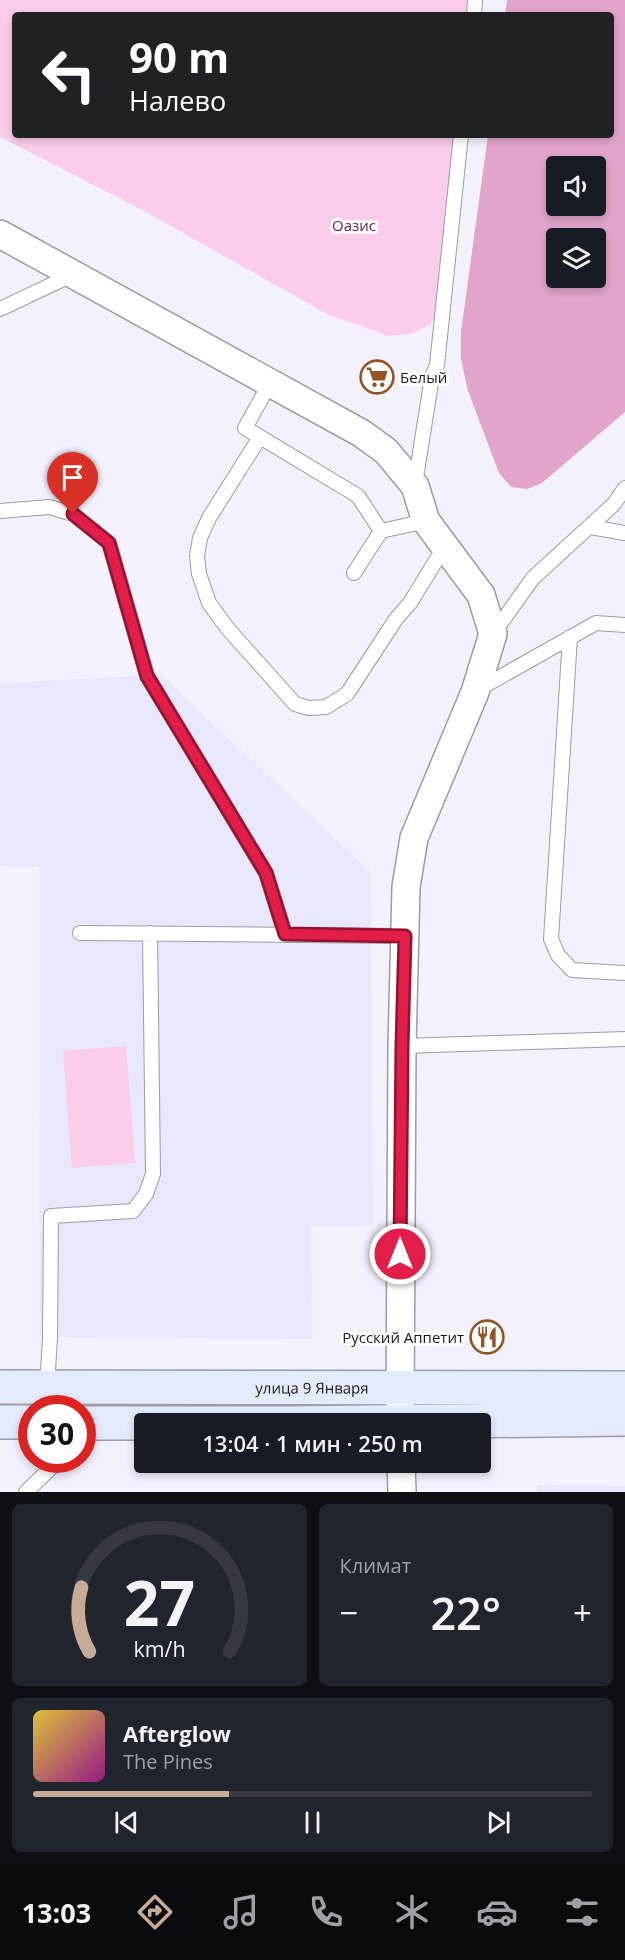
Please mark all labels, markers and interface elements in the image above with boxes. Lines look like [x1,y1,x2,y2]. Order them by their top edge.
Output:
text: 90 m [129,28,229,85]
icon: left [30,36,108,114]
text: Налево [129,82,226,119]
map controls [546,156,606,288]
button: sound [546,156,606,216]
park label: Оазис [332,215,376,235]
button: layers [546,228,606,288]
supermarket icon: Белый [359,359,395,395]
place label: Белый [400,367,447,387]
pin [47,452,98,514]
icon: arrive [56,461,89,494]
position arrow [368,1222,432,1286]
restaurant icon: Русский Аппетит [469,1319,505,1355]
place label: Русский Аппетит [342,1327,464,1347]
street label: улица 9 Января [255,1377,369,1398]
speed limit sign: 30 [18,1395,96,1473]
text: 13:04 · 1 мин · 250 m [202,1428,423,1458]
text: Климат [340,1552,411,1579]
text: 27 [124,1559,195,1644]
text: 22° [430,1582,501,1643]
text: − [340,1590,358,1635]
text: + [573,1590,592,1635]
text: km/h [133,1634,185,1663]
text: Afterglow [123,1718,231,1748]
text: The Pines [123,1748,213,1775]
icon: previous [110,1806,143,1839]
icon: pause [296,1806,329,1839]
icon: next [482,1806,515,1839]
icon: directions [134,1891,176,1933]
icon: music [220,1891,262,1933]
icon: phone [305,1891,347,1933]
icon: climate [391,1891,433,1933]
icon: car [476,1891,518,1933]
icon: filters [561,1891,603,1933]
text: 13:03 [22,1894,91,1931]

